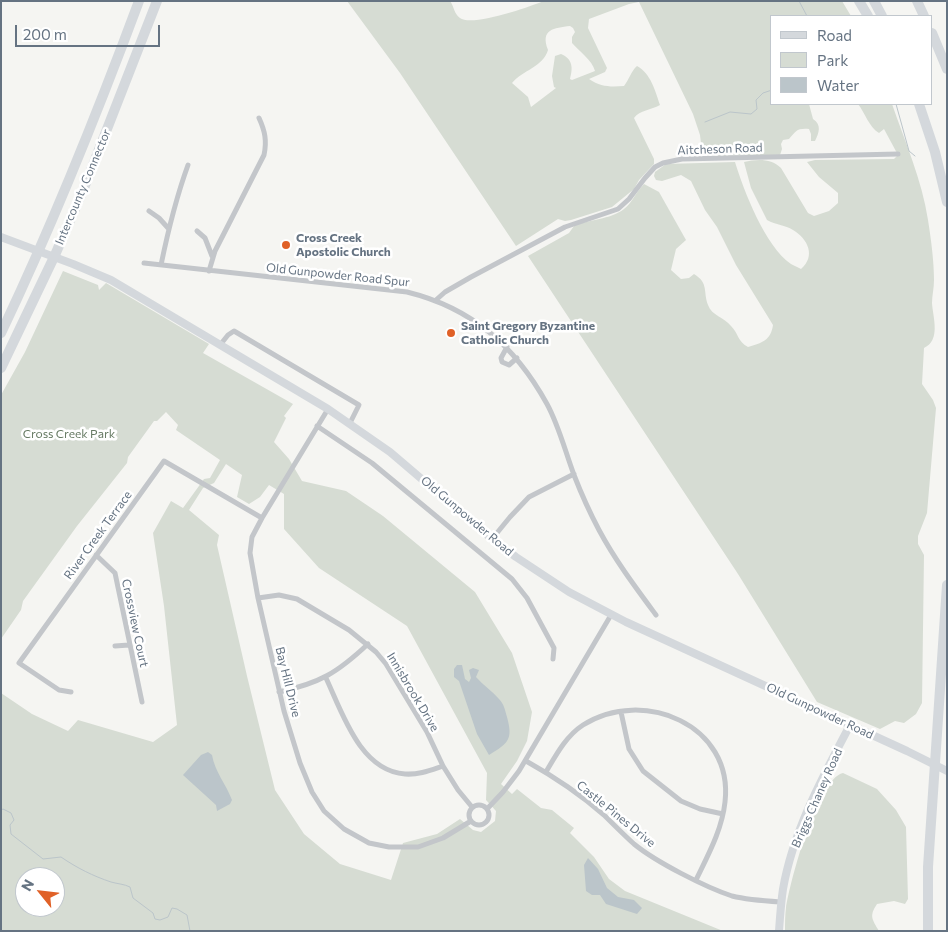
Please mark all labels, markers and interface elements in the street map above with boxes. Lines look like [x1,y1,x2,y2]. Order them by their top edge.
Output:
scale bar [18,15,162,47]
legend [770,15,933,105]
text: 200 m [23,25,67,43]
text: Road [817,26,852,44]
text: Park [817,51,848,69]
text: Water [817,76,859,94]
street label: Intercounty Connector [52,127,114,247]
street label: Aitcheson Road [677,140,763,158]
place label: Cross Creek Apostolic Church [296,231,391,259]
marker: Cross Creek Apostolic Church [280,239,292,251]
street label: Old Gunpowder Road Spur [266,260,410,290]
place label: Saint Gregory Byzantine Catholic Church [461,319,595,347]
marker: Saint Gregory Byzantine Catholic Church [445,327,457,339]
park label: Cross Creek Park [23,427,115,441]
street label: Old Gunpowder Road [418,473,516,559]
street label: River Creek Terrace [61,488,135,582]
street label: Crossview Court [119,578,151,668]
street label: Bay Hill Drive [272,645,304,719]
street label: Innisbrook Drive [384,650,442,734]
street label: Old Gunpowder Road [764,680,876,742]
street label: Briggs Chaney Road [789,746,845,850]
street label: Castle Pines Drive [574,778,658,850]
north arrow [15,867,65,917]
text: N [17,876,37,894]

